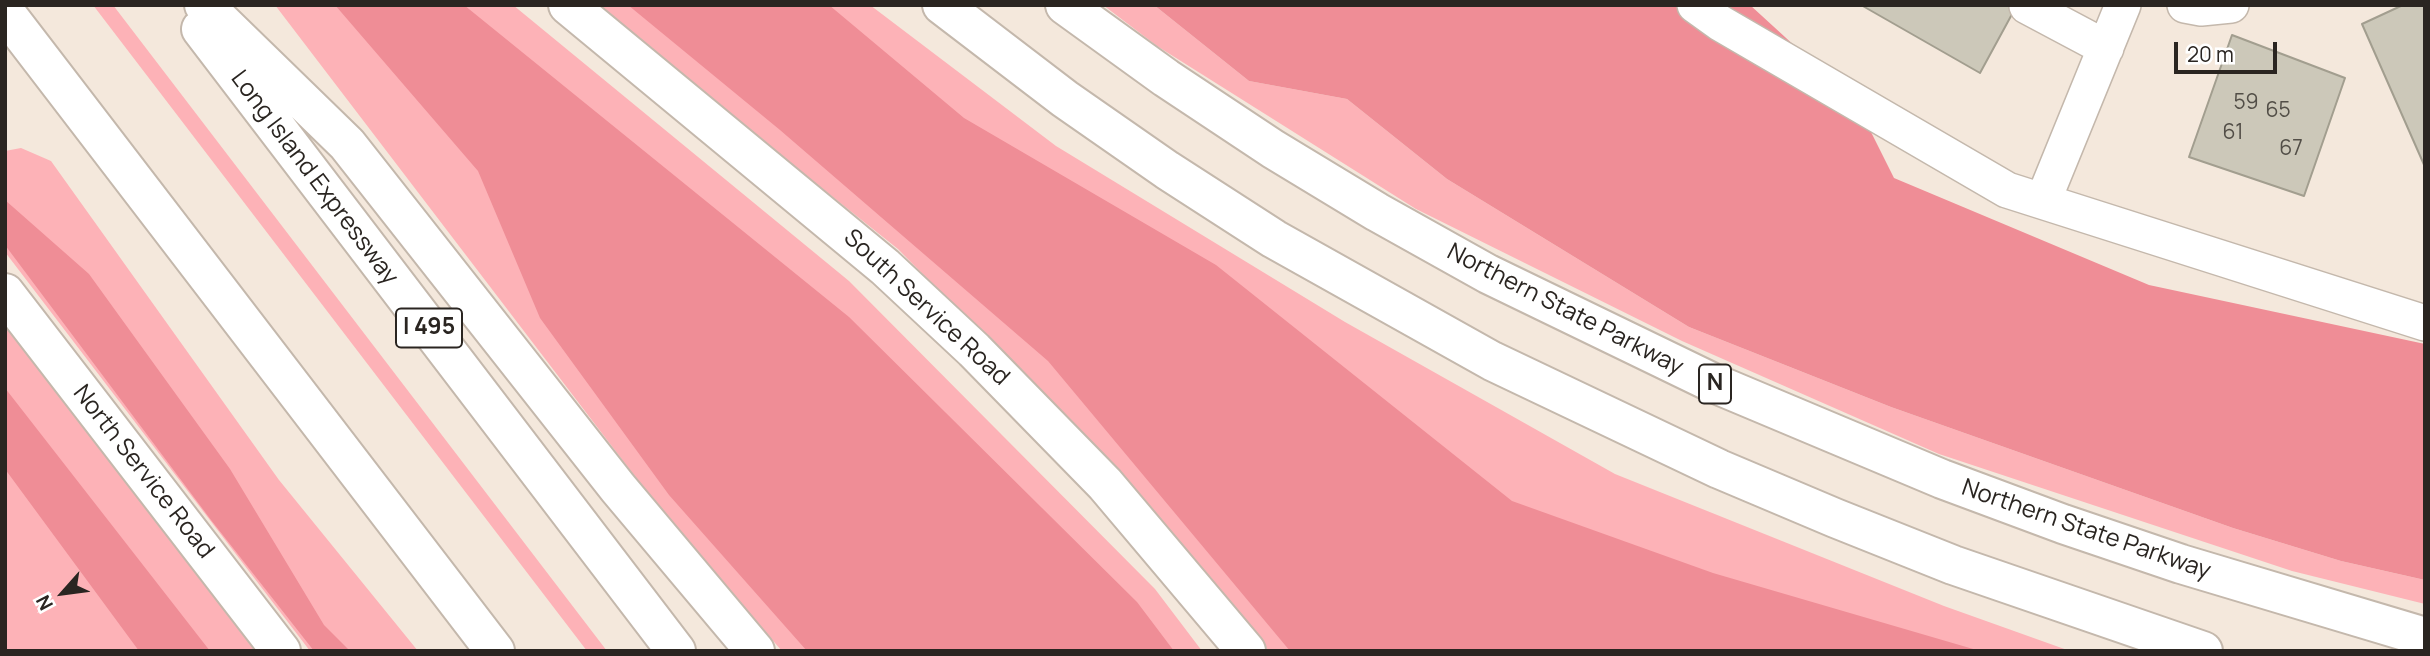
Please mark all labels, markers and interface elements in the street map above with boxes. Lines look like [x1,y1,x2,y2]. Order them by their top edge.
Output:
scale bar [2178,28,2281,72]
text: 20 m [2187,40,2234,68]
street label: Long Island Expressway [224,65,404,291]
house number: 59 [2233,90,2259,116]
house number: 65 [2265,98,2291,124]
house number: 61 [2223,120,2243,146]
house number: 67 [2279,136,2303,162]
street label: South Service Road [837,224,1015,392]
street label: Northern State Parkway [1442,238,1688,382]
road number: I 495 [396,308,462,348]
road number: N [1699,364,1731,404]
street label: North Service Road [66,380,220,564]
street label: Northern State Parkway [1958,474,2214,586]
north arrow [28,558,98,628]
text: N [30,591,59,615]

